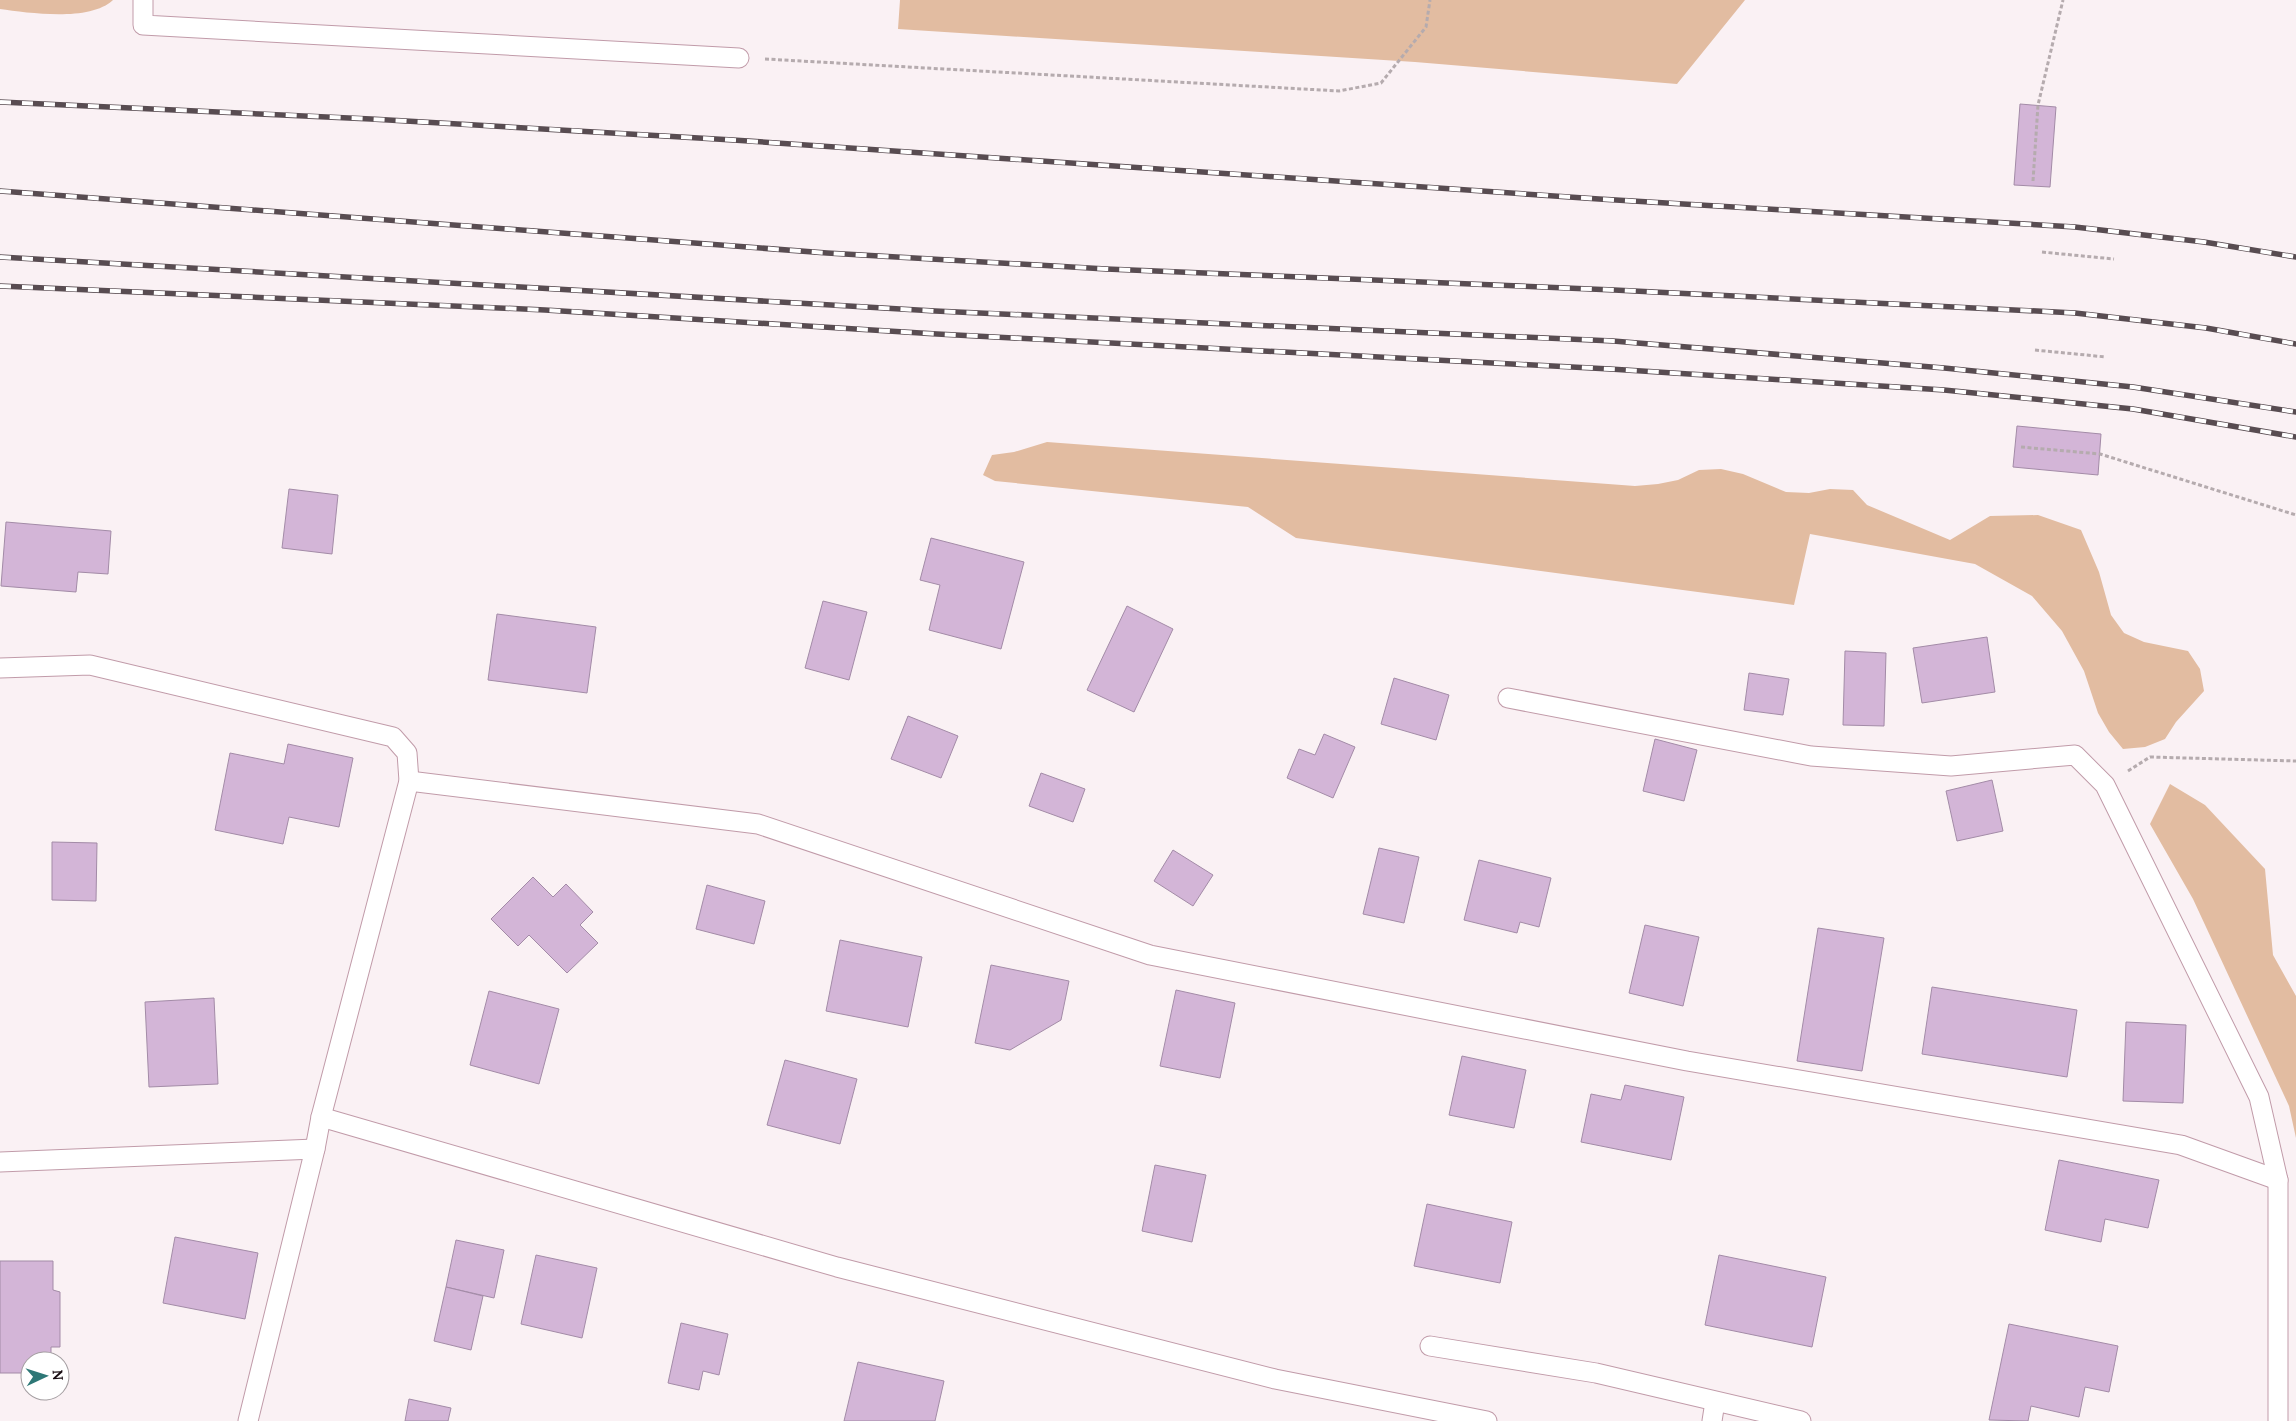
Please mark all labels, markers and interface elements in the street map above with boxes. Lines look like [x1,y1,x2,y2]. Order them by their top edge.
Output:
north arrow [20,1351,70,1401]
text: N [49,1369,67,1381]

